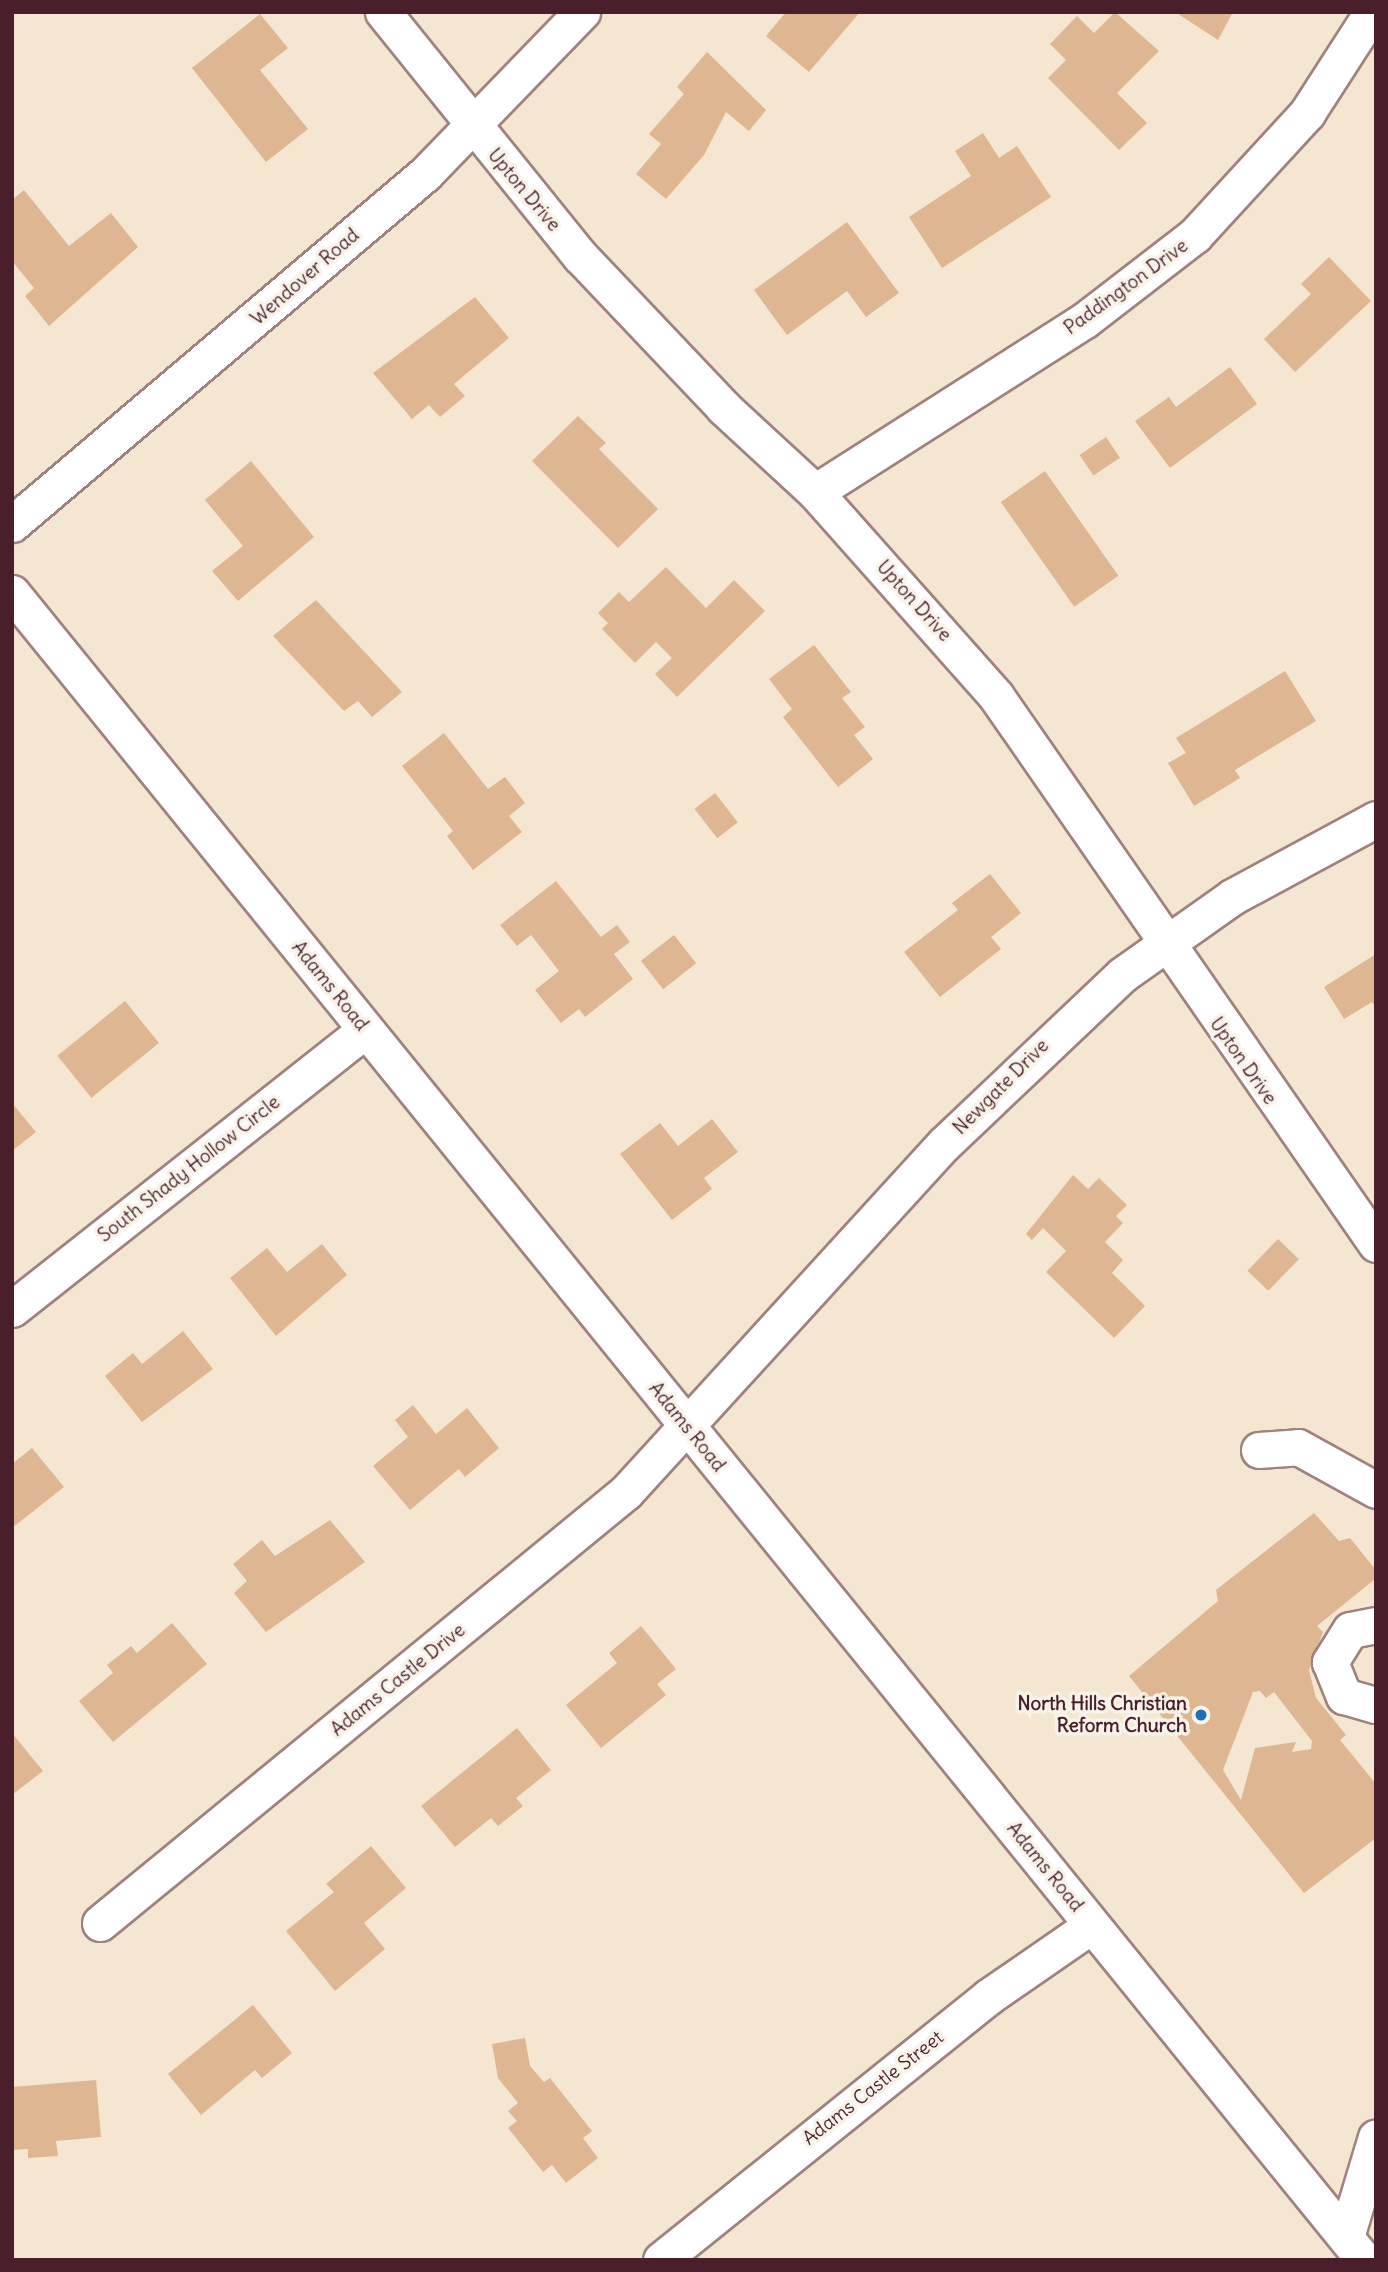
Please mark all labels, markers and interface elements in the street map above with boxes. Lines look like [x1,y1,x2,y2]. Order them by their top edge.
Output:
street label: Upton Drive [483,144,565,236]
street label: Wendover Road [246,224,364,330]
street label: Paddington Drive [1060,234,1192,340]
street label: Upton Drive [872,556,956,646]
street label: Adams Road [287,937,373,1035]
street label: Upton Drive [1205,1013,1281,1109]
street label: Newgate Drive [949,1035,1053,1139]
street label: South Shady Hollow Circle [94,1091,284,1247]
street label: Adams Road [644,1378,730,1476]
street label: Adams Castle Drive [326,1619,470,1741]
place label: North Hills Christian Reform Church [1018,1693,1187,1737]
marker: North Hills Christian Reform Church [1193,1707,1209,1723]
street label: Adams Road [1002,1818,1088,1916]
street label: Adams Castle Street [798,2026,948,2150]

